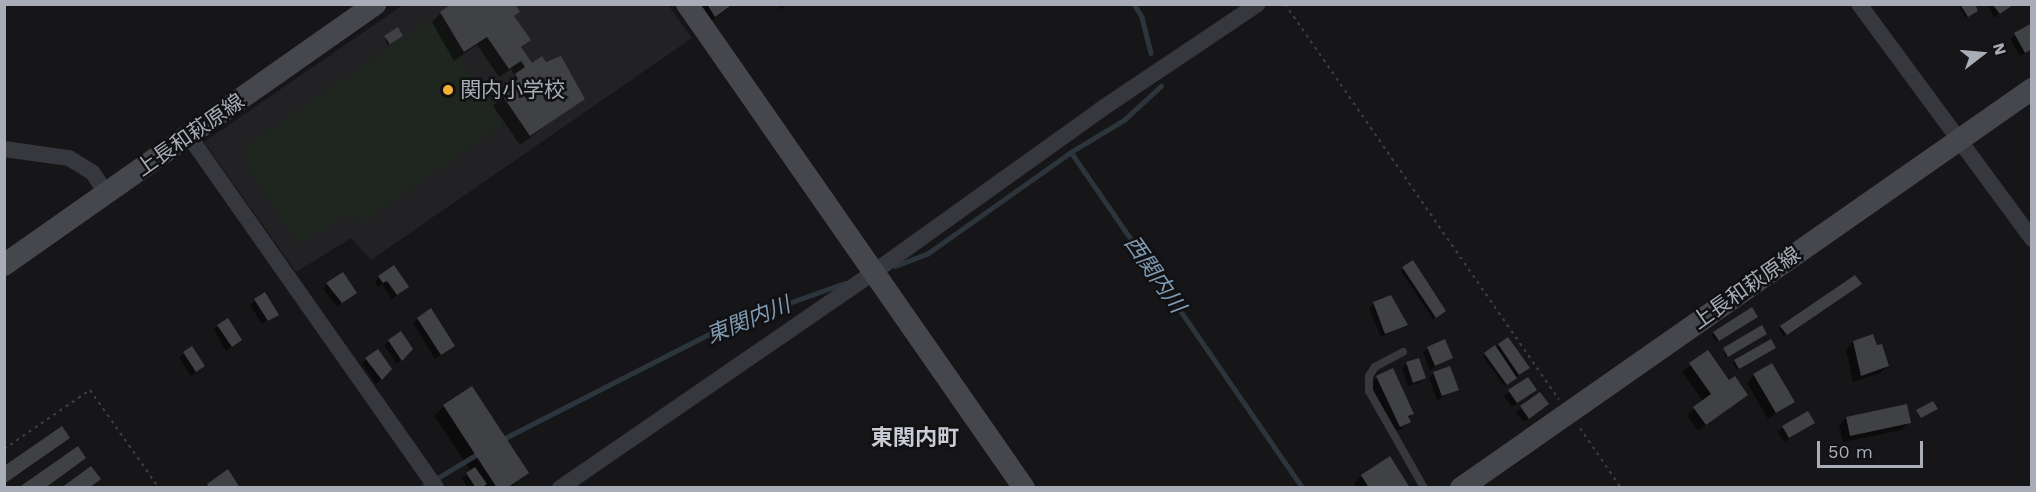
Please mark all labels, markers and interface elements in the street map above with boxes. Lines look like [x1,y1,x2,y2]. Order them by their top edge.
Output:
north arrow [1952,24,2012,84]
text: N [1989,41,2011,57]
place label: 関内小学校 [460,77,565,103]
marker: 関内小学校 [441,83,455,97]
street label: 上長和萩原線 [131,89,249,181]
water label: 西関内川 [1119,230,1191,318]
street label: 上長和萩原線 [1687,242,1805,334]
water label: 東関内川 [702,291,794,349]
district label: 東関内町 [871,425,959,451]
scale bar [1820,429,1926,467]
text: 50 m [1828,441,1873,462]

